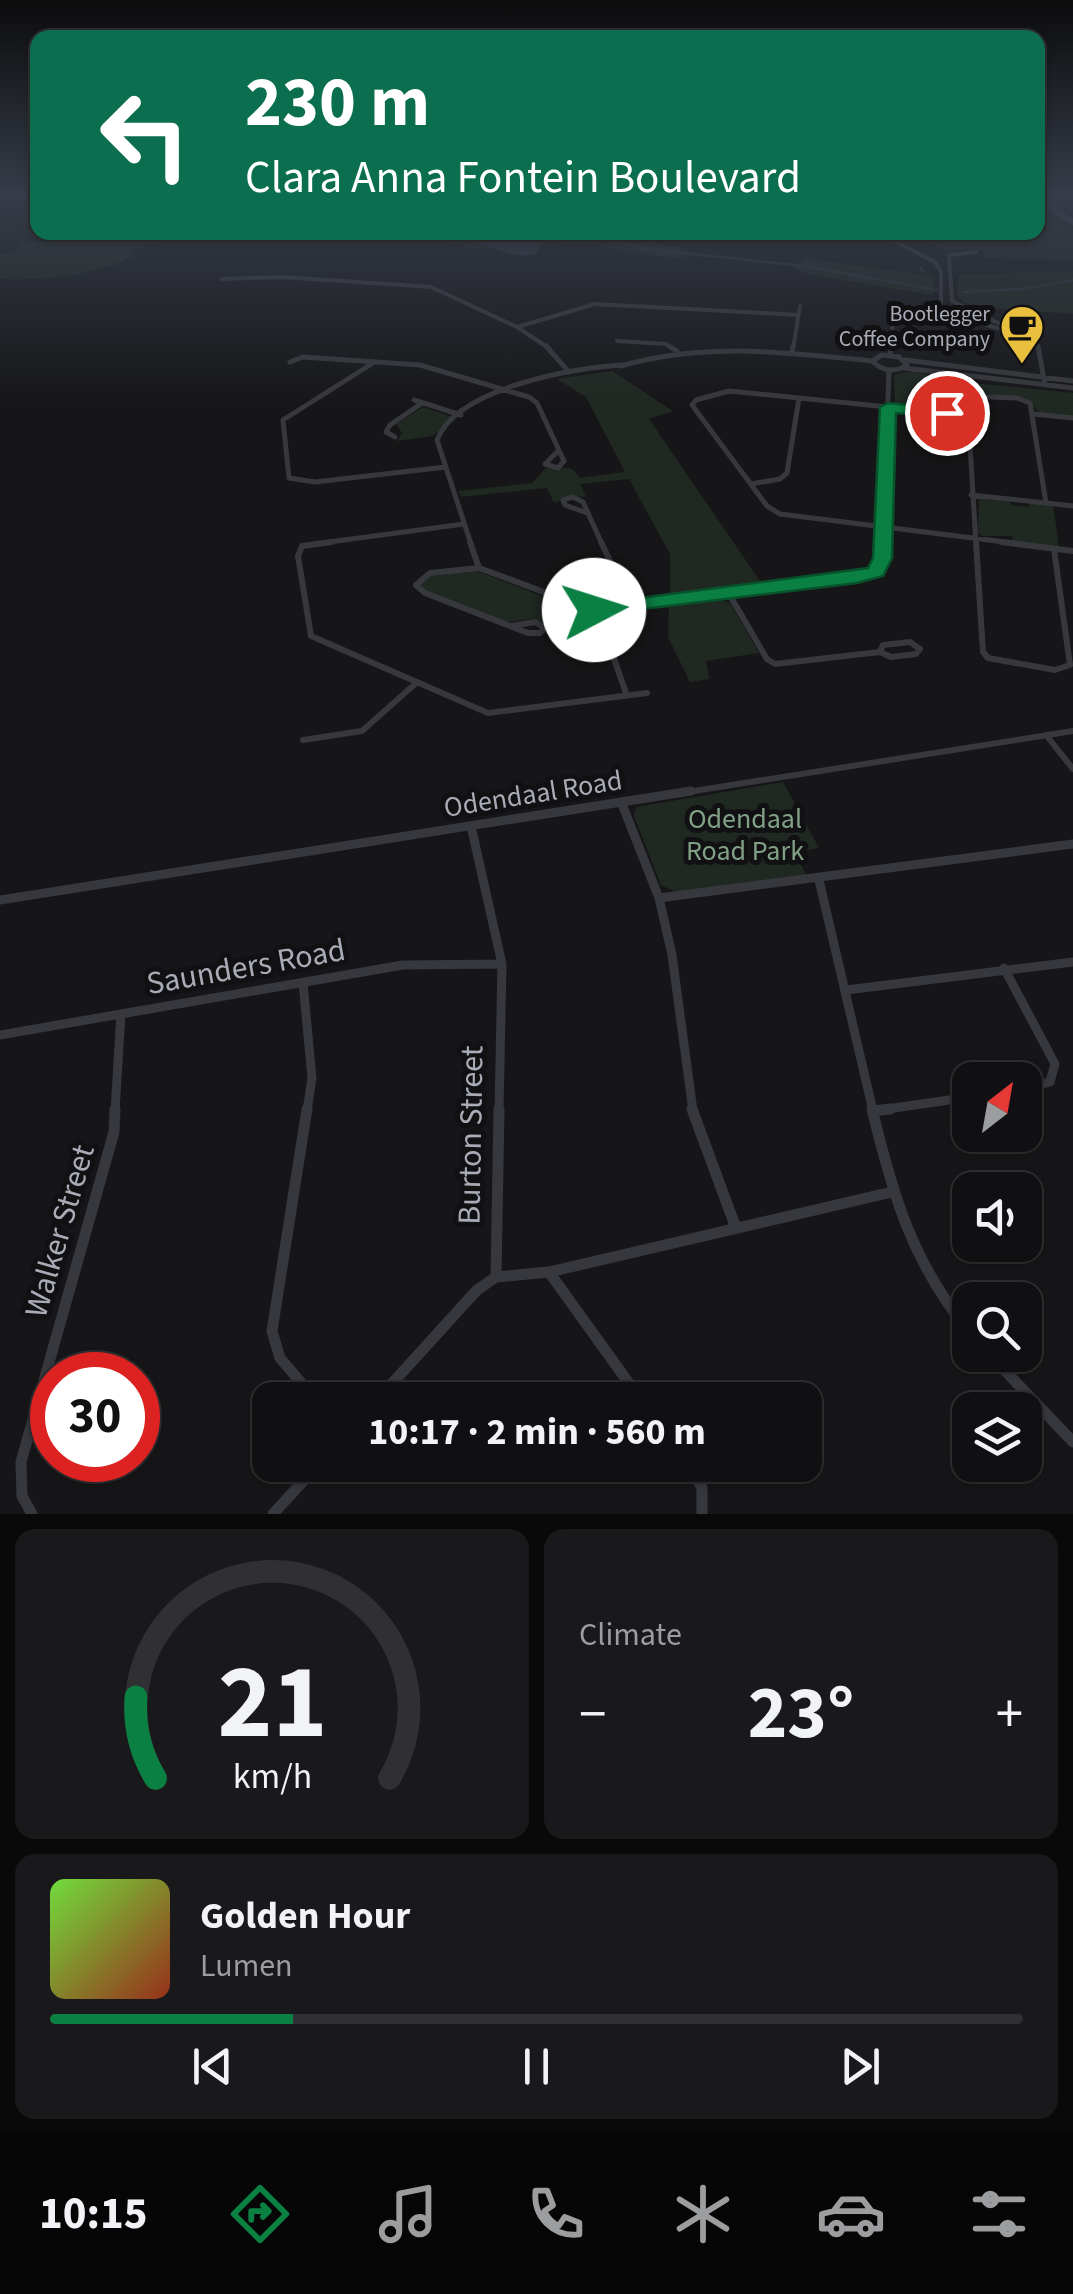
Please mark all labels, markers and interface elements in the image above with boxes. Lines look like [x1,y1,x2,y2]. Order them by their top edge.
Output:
text: 230 m [245,53,430,153]
icon: left [80,70,210,200]
text: Clara Anna Fontein Boulevard [245,146,801,210]
place label: Bootlegger Coffee Company [839,298,991,355]
cafe icon: Bootlegger Coffee Company [999,304,1045,365]
pin [905,371,990,456]
icon: arrive [920,386,975,441]
position arrow [542,558,646,662]
street label: Odendaal Road [441,760,625,828]
park label: Odendaal Road Park [686,799,804,871]
street label: Saunders Road [143,927,349,1007]
street label: Burton Street [446,1045,496,1225]
north arrow [952,1062,1042,1152]
map controls [952,1062,1042,1482]
street label: Walker Street [13,1139,107,1323]
button: sound [952,1172,1042,1262]
button: search [952,1282,1042,1372]
speed limit sign: 30 [30,1352,160,1482]
button: layers [952,1392,1042,1482]
text: 10:17 · 2 min · 560 m [368,1405,706,1459]
text: Climate [579,1612,682,1658]
text: 21 [217,1630,327,1778]
text: 23° [748,1660,854,1767]
text: − [579,1676,606,1754]
text: + [996,1676,1023,1754]
text: km/h [232,1751,312,1802]
text: Golden Hour [200,1889,410,1943]
text: Lumen [200,1943,293,1989]
icon: previous [185,2039,240,2094]
icon: pause [509,2039,564,2094]
icon: next [833,2039,888,2094]
icon: directions [225,2179,295,2249]
icon: music [373,2179,443,2249]
icon: phone [521,2179,591,2249]
icon: climate [668,2179,738,2249]
icon: car [816,2179,886,2249]
icon: filters [964,2179,1034,2249]
text: 10:15 [39,2182,147,2246]

